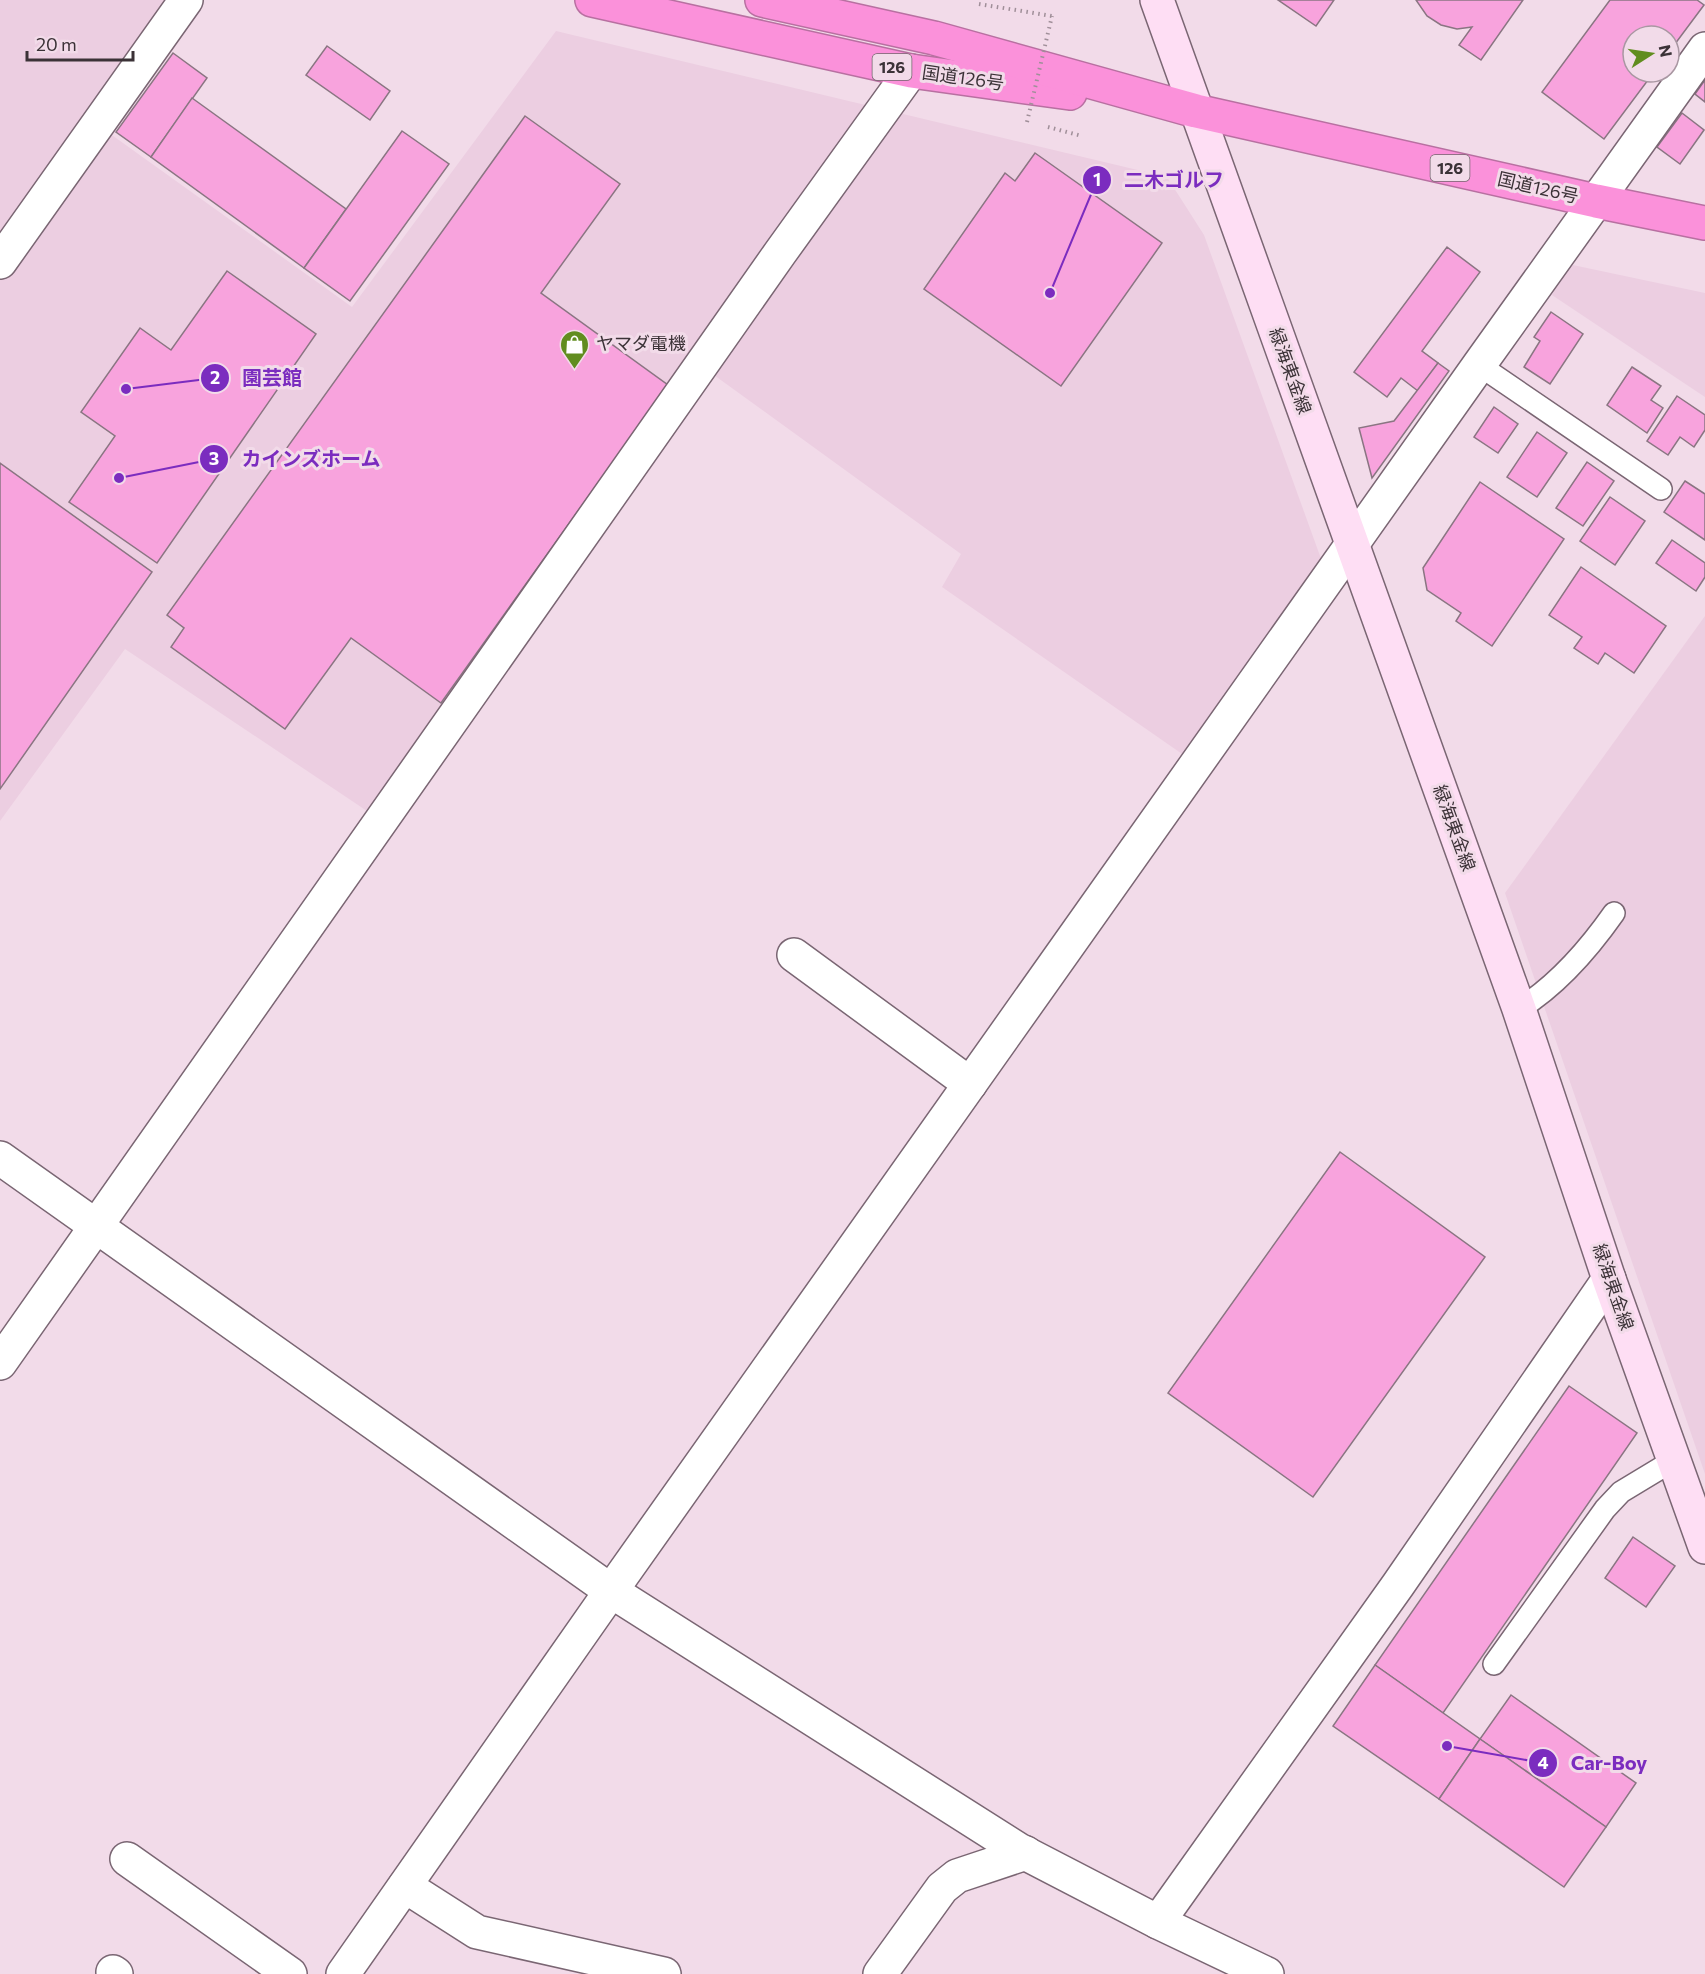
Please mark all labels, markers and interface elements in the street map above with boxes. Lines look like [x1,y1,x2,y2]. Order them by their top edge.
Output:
scale bar [27,24,134,62]
north arrow [1621,24,1681,84]
text: 20 m [36,33,77,55]
text: N [1656,43,1677,59]
road number: 126 [872,54,912,80]
street label: 国道126号 [921,60,1006,94]
road number: 126 [1430,155,1470,181]
callout: 二木ゴルフ [1082,161,1236,199]
text: 二木ゴルフ [1124,167,1224,191]
street label: 国道126号 [1496,167,1581,207]
text: 1 [1093,168,1101,190]
street label: 緑海東金線 [1265,325,1317,417]
shop icon: ヤマダ電機 [559,328,591,370]
place label: ヤマダ電機 [596,332,686,354]
callout: 園芸館 [200,359,314,397]
text: 園芸館 [242,365,302,389]
text: 2 [210,366,220,388]
callout: カインズホーム [199,440,393,478]
text: カインズホーム [242,446,381,470]
text: 3 [209,447,219,469]
street label: 緑海東金線 [1429,782,1481,874]
street label: 緑海東金線 [1589,1241,1639,1333]
callout: Car-Boy [1528,1744,1659,1782]
text: Car-Boy [1571,1750,1647,1774]
text: 4 [1537,1751,1549,1773]

